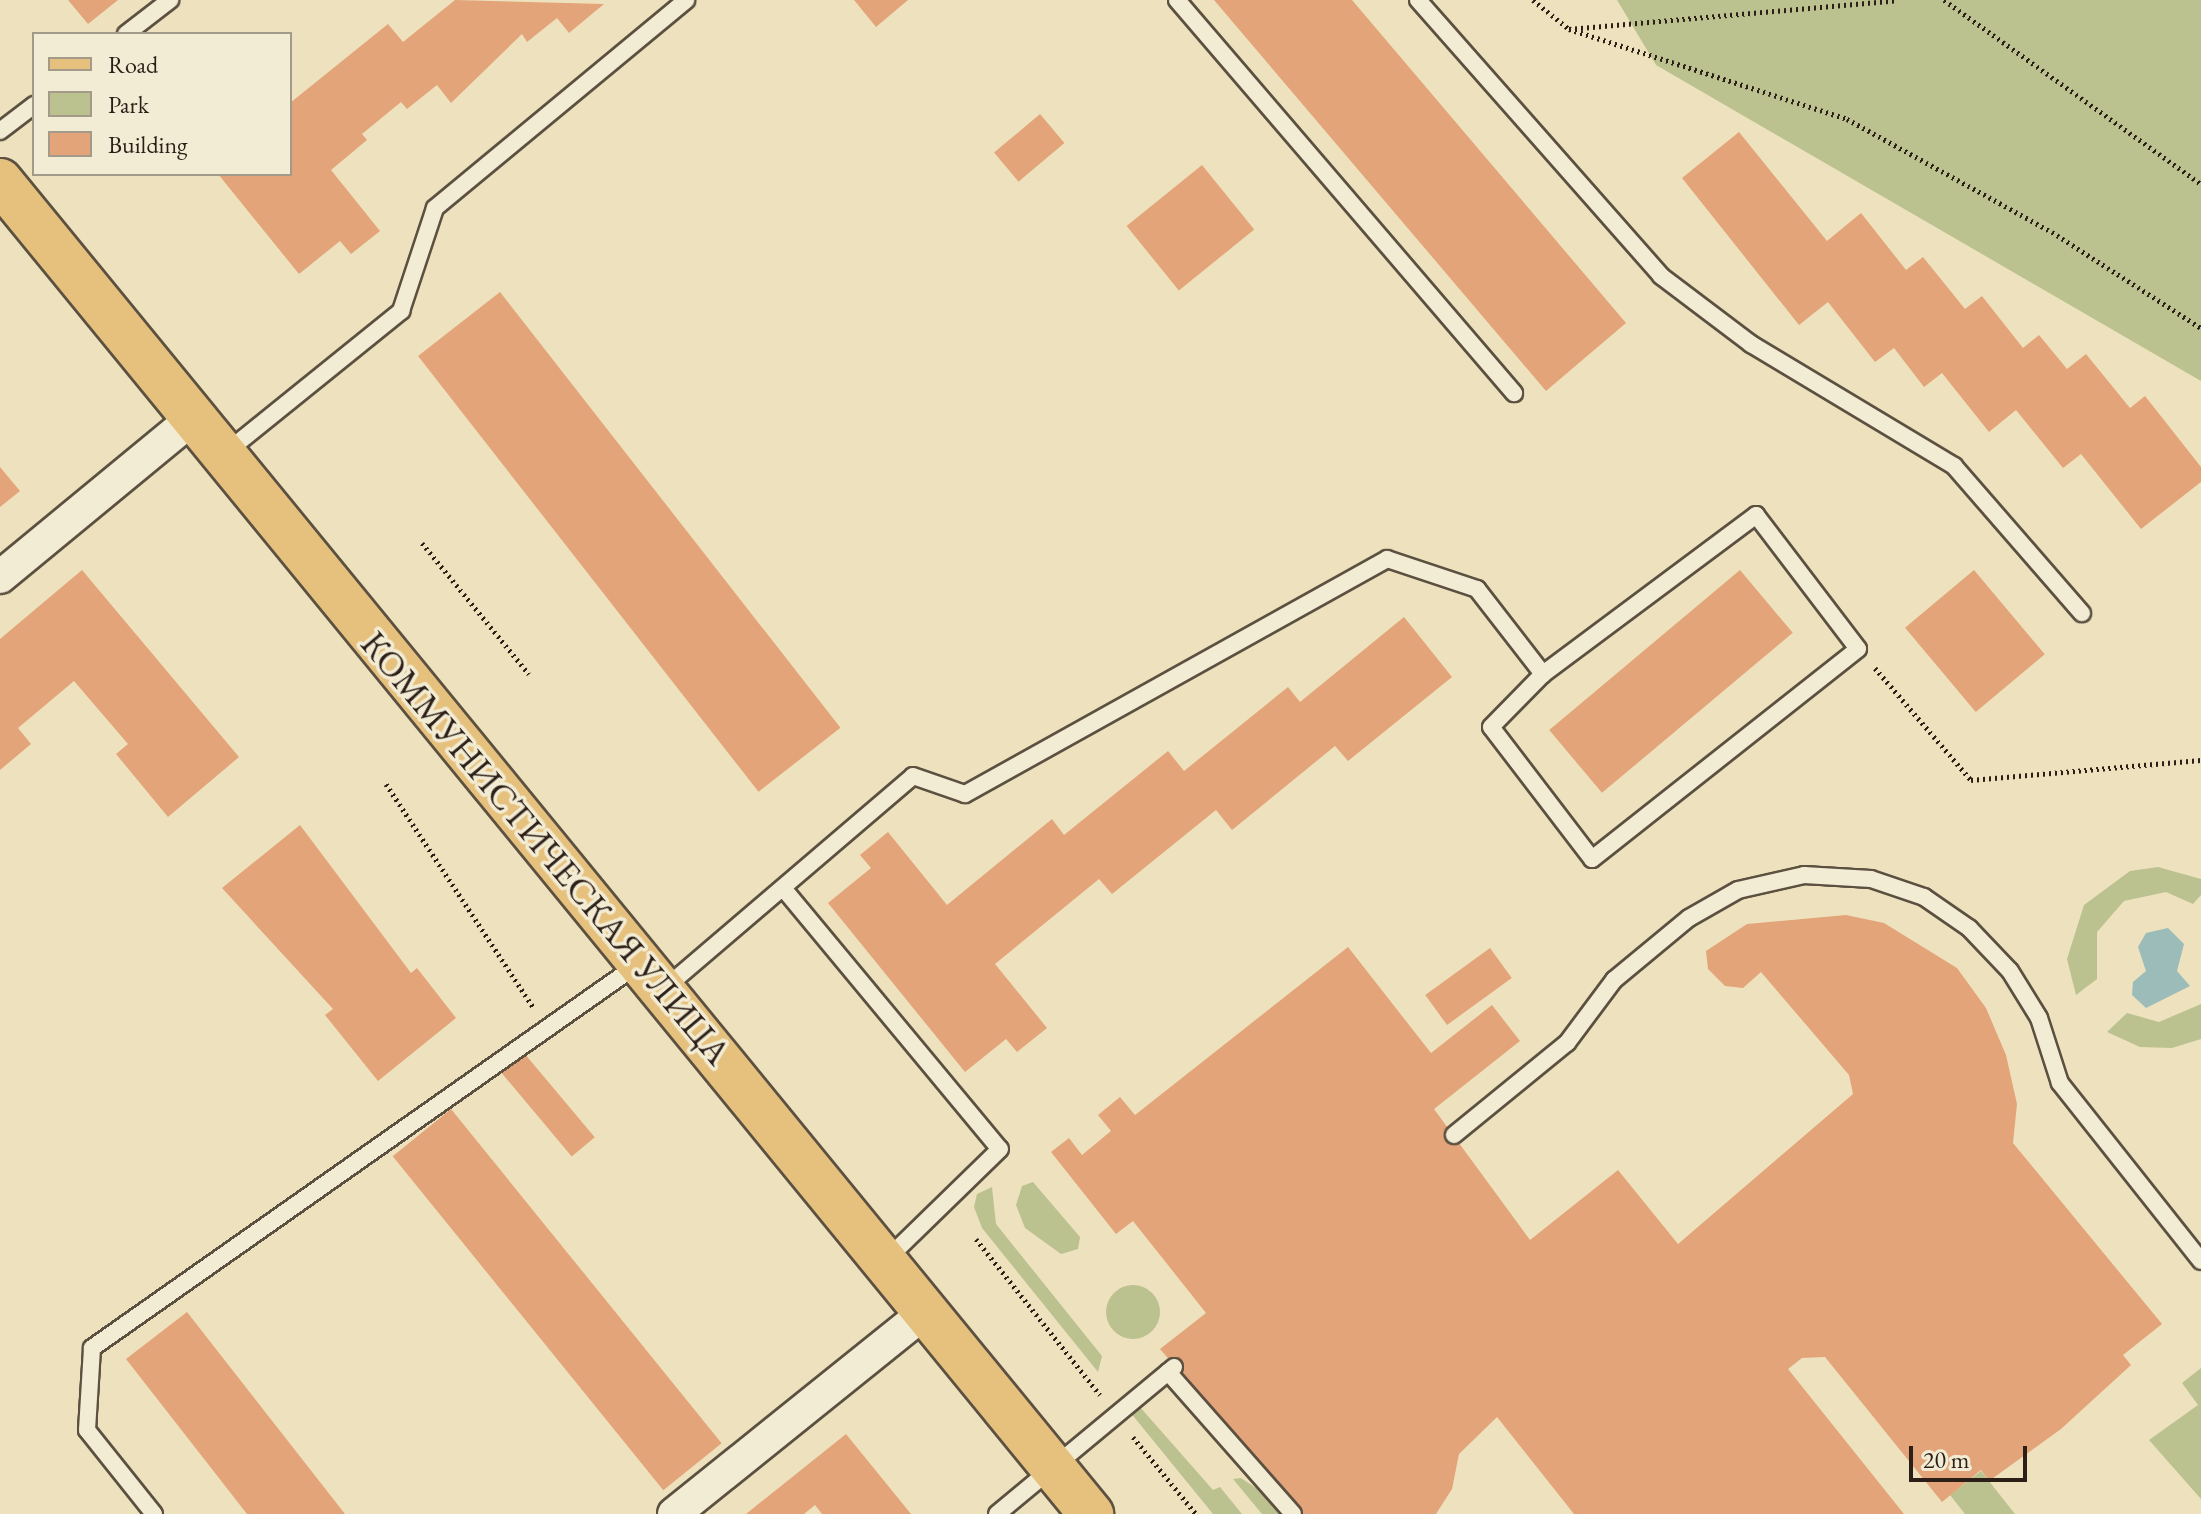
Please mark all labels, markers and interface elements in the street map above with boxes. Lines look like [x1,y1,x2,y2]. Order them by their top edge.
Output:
legend [32,32,292,176]
text: Road [108,49,158,80]
text: Park [108,89,149,120]
text: Building [108,129,188,160]
street label: КОММУНИСТИЧЕСКАЯ УЛИЦА [352,623,740,1073]
scale bar [1913,1430,2031,1480]
text: 20 m [1923,1444,1970,1475]

